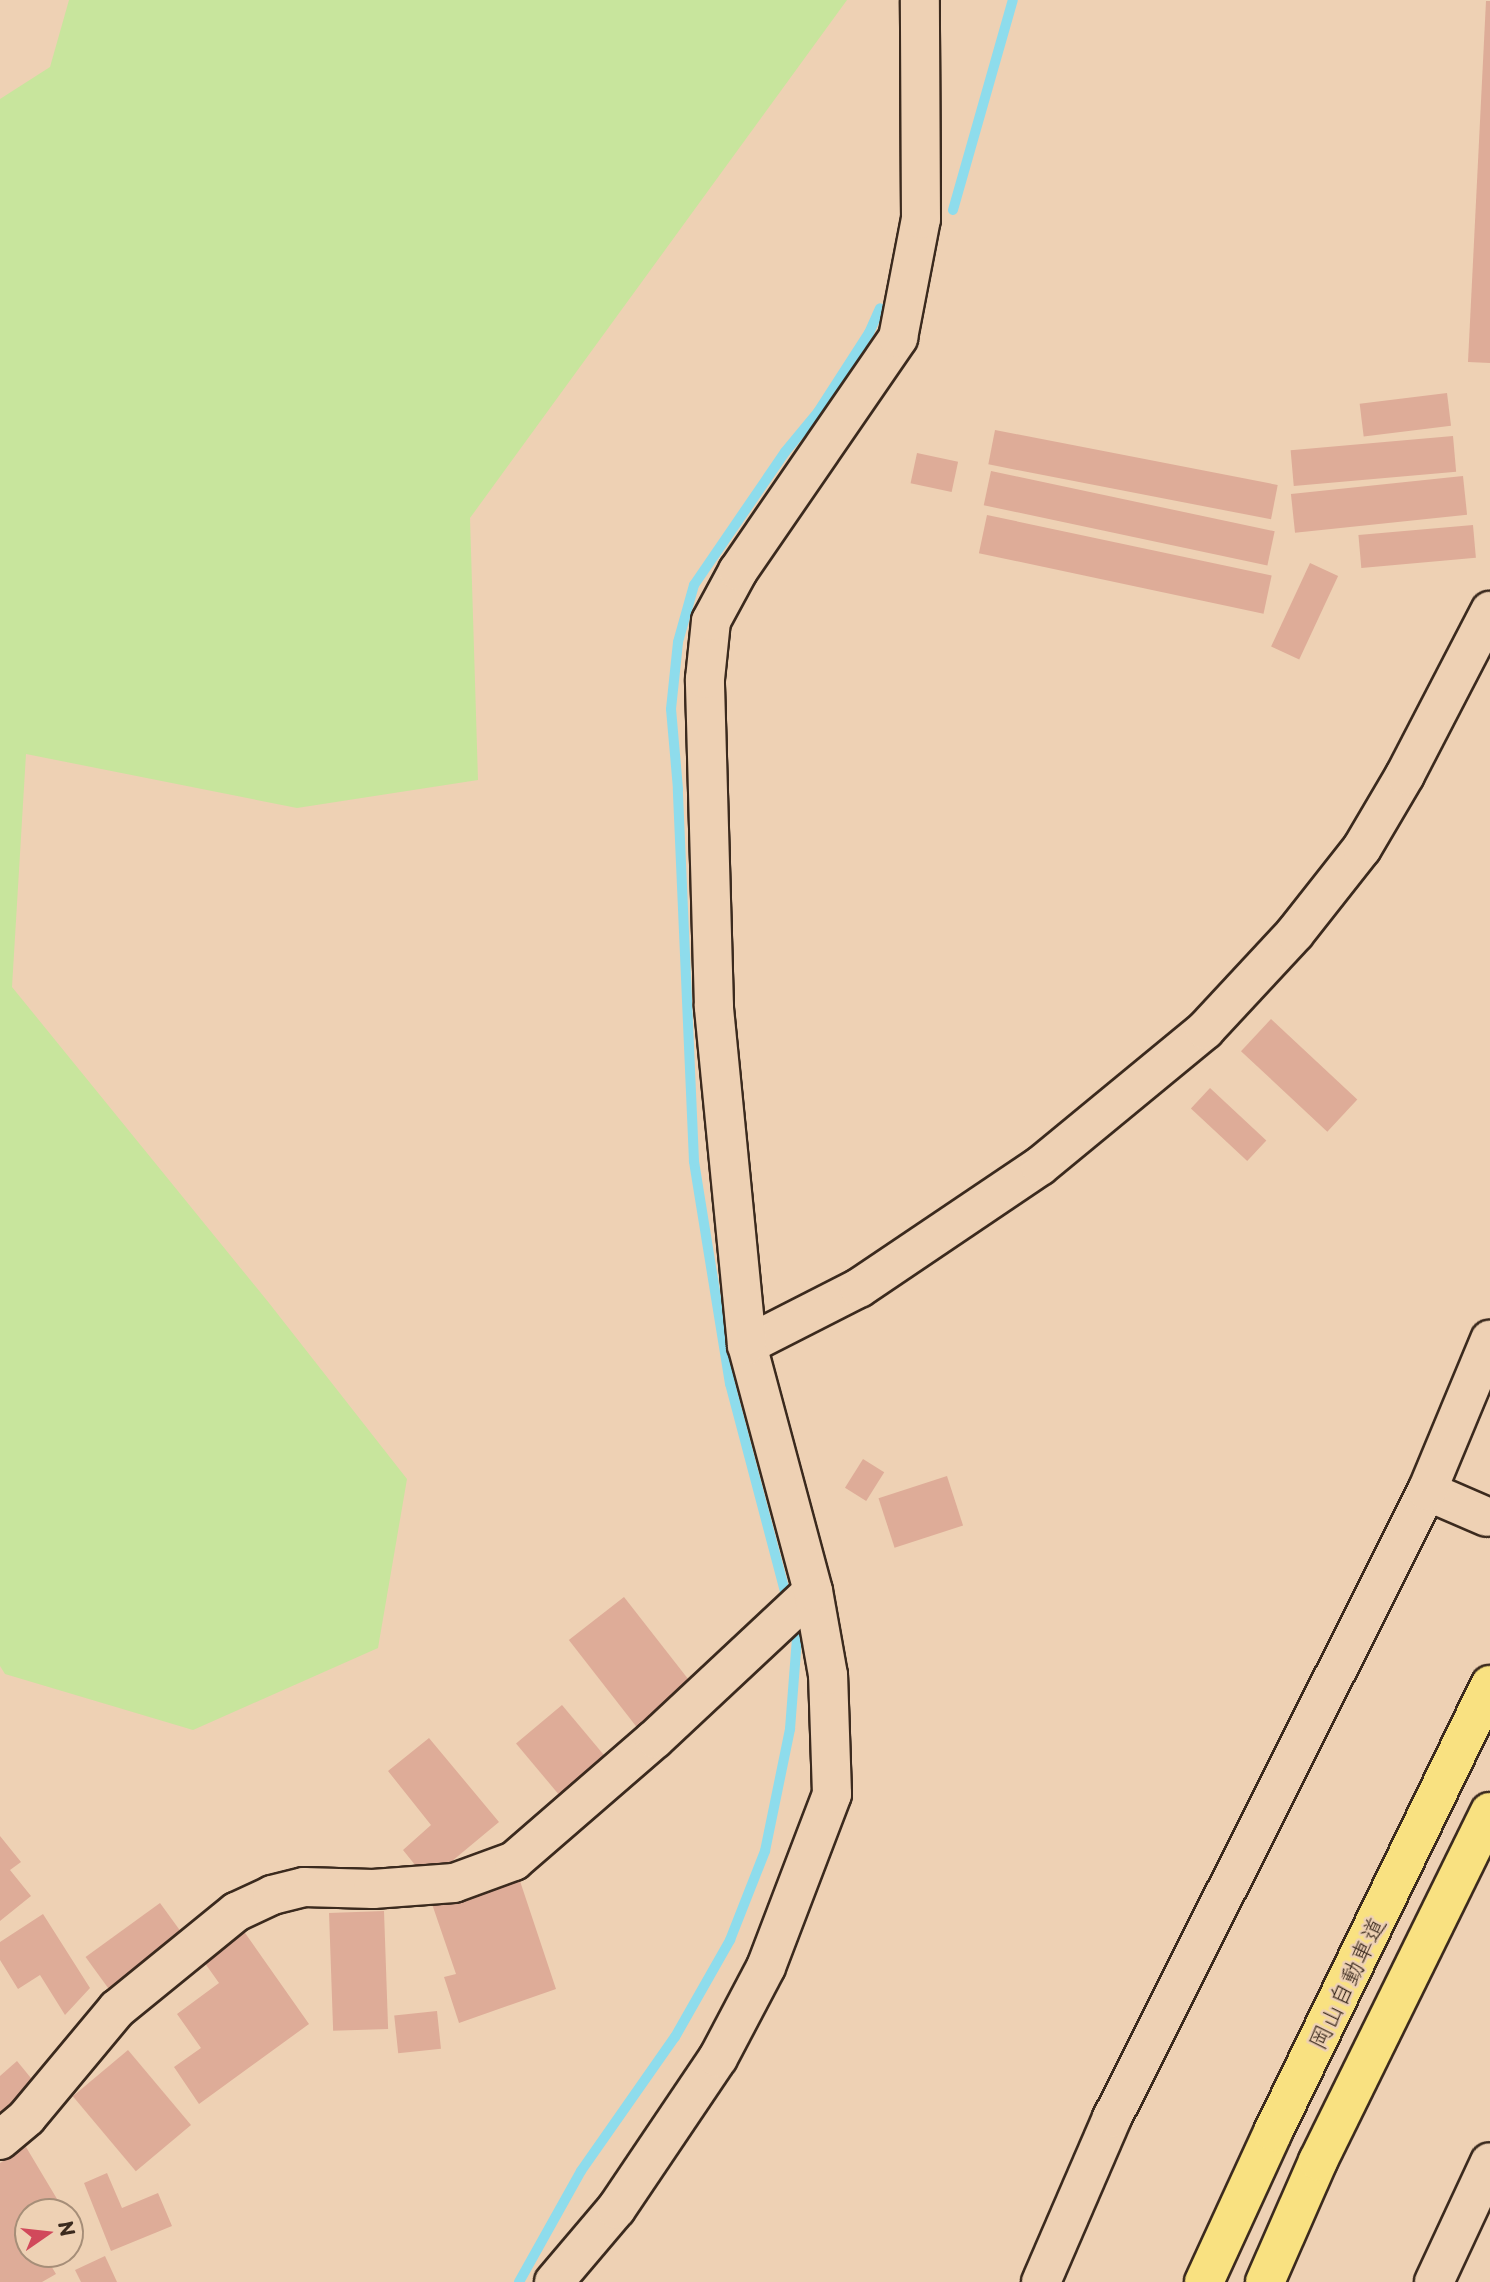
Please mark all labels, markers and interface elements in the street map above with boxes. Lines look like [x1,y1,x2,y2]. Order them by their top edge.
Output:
street label: 岡山自動車道 [1301,1912,1391,2054]
north arrow [14,2198,84,2268]
text: N [52,2218,83,2239]

